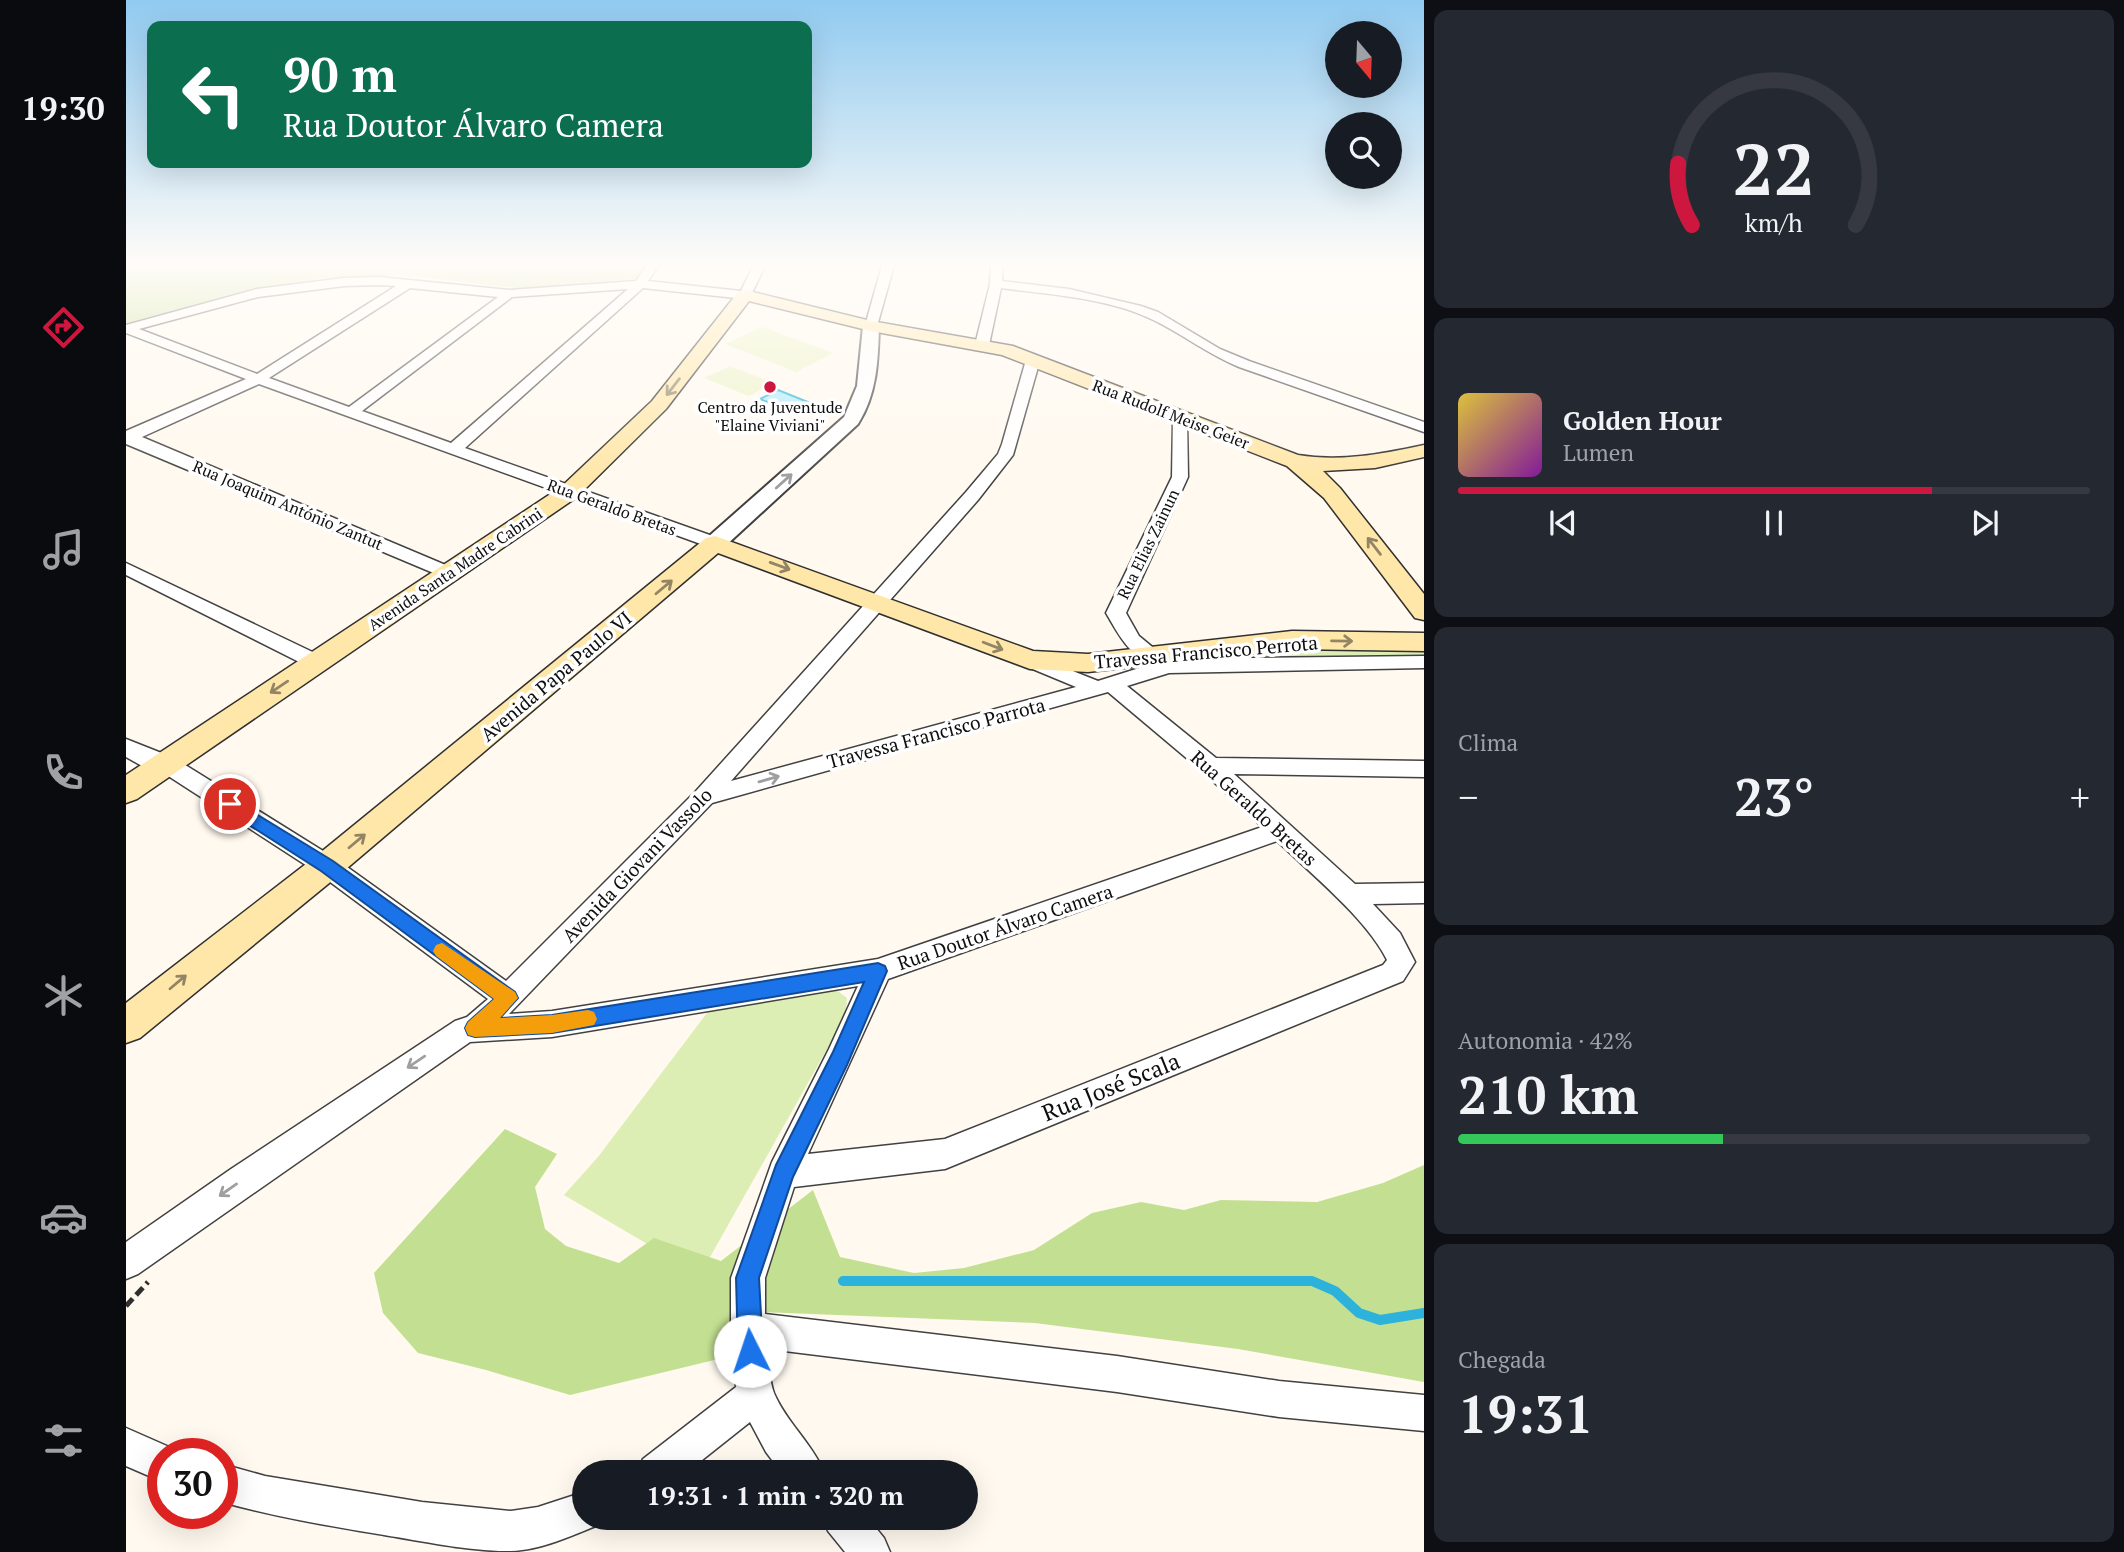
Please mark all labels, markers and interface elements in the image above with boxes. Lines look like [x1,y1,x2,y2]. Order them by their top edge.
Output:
north arrow [1325,21,1402,98]
map controls [1325,21,1402,189]
text: 90 m [283,41,397,106]
icon: left [168,49,259,140]
text: 19:30 [21,87,105,129]
text: Rua Doutor Álvaro Camera [283,104,664,146]
button: search [1325,112,1402,189]
text: 22 [1733,120,1815,217]
text: km/h [1745,206,1803,239]
icon: directions [39,303,88,352]
street label: Rua Rudolf Meise Geier [1089,374,1253,454]
one-way arrow [666,377,681,396]
marker: Centro da Juventude "Elaine Viviani" [762,379,778,395]
place label: Centro da Juventude "Elaine Viviani" [697,396,843,436]
text: Golden Hour [1563,403,1722,437]
text: Lumen [1563,437,1634,468]
street label: Rua Joaquim António Zantut [190,455,387,555]
street label: Rua Geraldo Bretas [544,473,680,541]
one-way arrow [775,474,793,490]
street label: Rua Elias Zainun [1112,485,1184,603]
street label: Avenida Santa Madre Cabrini [363,502,547,636]
icon: previous [1544,504,1582,542]
icon: pause [1755,504,1793,542]
icon: next [1966,504,2004,542]
icon: music [39,525,88,574]
one-way arrow [1366,538,1381,556]
one-way arrow [768,561,790,574]
one-way arrow [655,579,673,595]
street label: Avenida Papa Paulo VI [475,605,636,746]
street label: Travessa Francisco Perrota [1093,629,1319,674]
one-way arrow [1330,634,1353,648]
one-way arrow [981,640,1003,653]
one-way arrow [270,680,290,694]
street label: Travessa Francisco Parrota [824,691,1048,774]
text: Clima [1458,727,1518,758]
street label: Rua Geraldo Bretas [1186,744,1323,871]
icon: phone [39,748,88,797]
text: 23° [1734,762,1814,831]
one-way arrow [758,772,780,785]
text: − [1458,772,1478,822]
text: + [2070,772,2090,822]
pin [200,774,260,834]
street label: Avenida Giovani Vassolo [556,782,717,947]
icon: arrive [211,785,249,823]
one-way arrow [347,833,365,849]
street label: Rua Doutor Álvaro Camera [894,878,1116,975]
icon: climate [39,971,88,1020]
one-way arrow [169,975,187,990]
text: Autonomia · 42% [1458,1025,1633,1056]
street label: Rua José Scala [1037,1045,1185,1128]
one-way arrow [407,1054,426,1069]
text: 210 km [1458,1060,1639,1129]
one-way arrow [219,1182,238,1197]
icon: car [39,1193,88,1242]
position arrow [713,1314,787,1388]
text: Chegada [1458,1344,1546,1375]
text: 19:31 [1458,1379,1593,1448]
icon: filters [39,1416,88,1465]
speed limit sign: 30 [147,1438,238,1529]
text: 19:31 · 1 min · 320 m [646,1478,904,1512]

